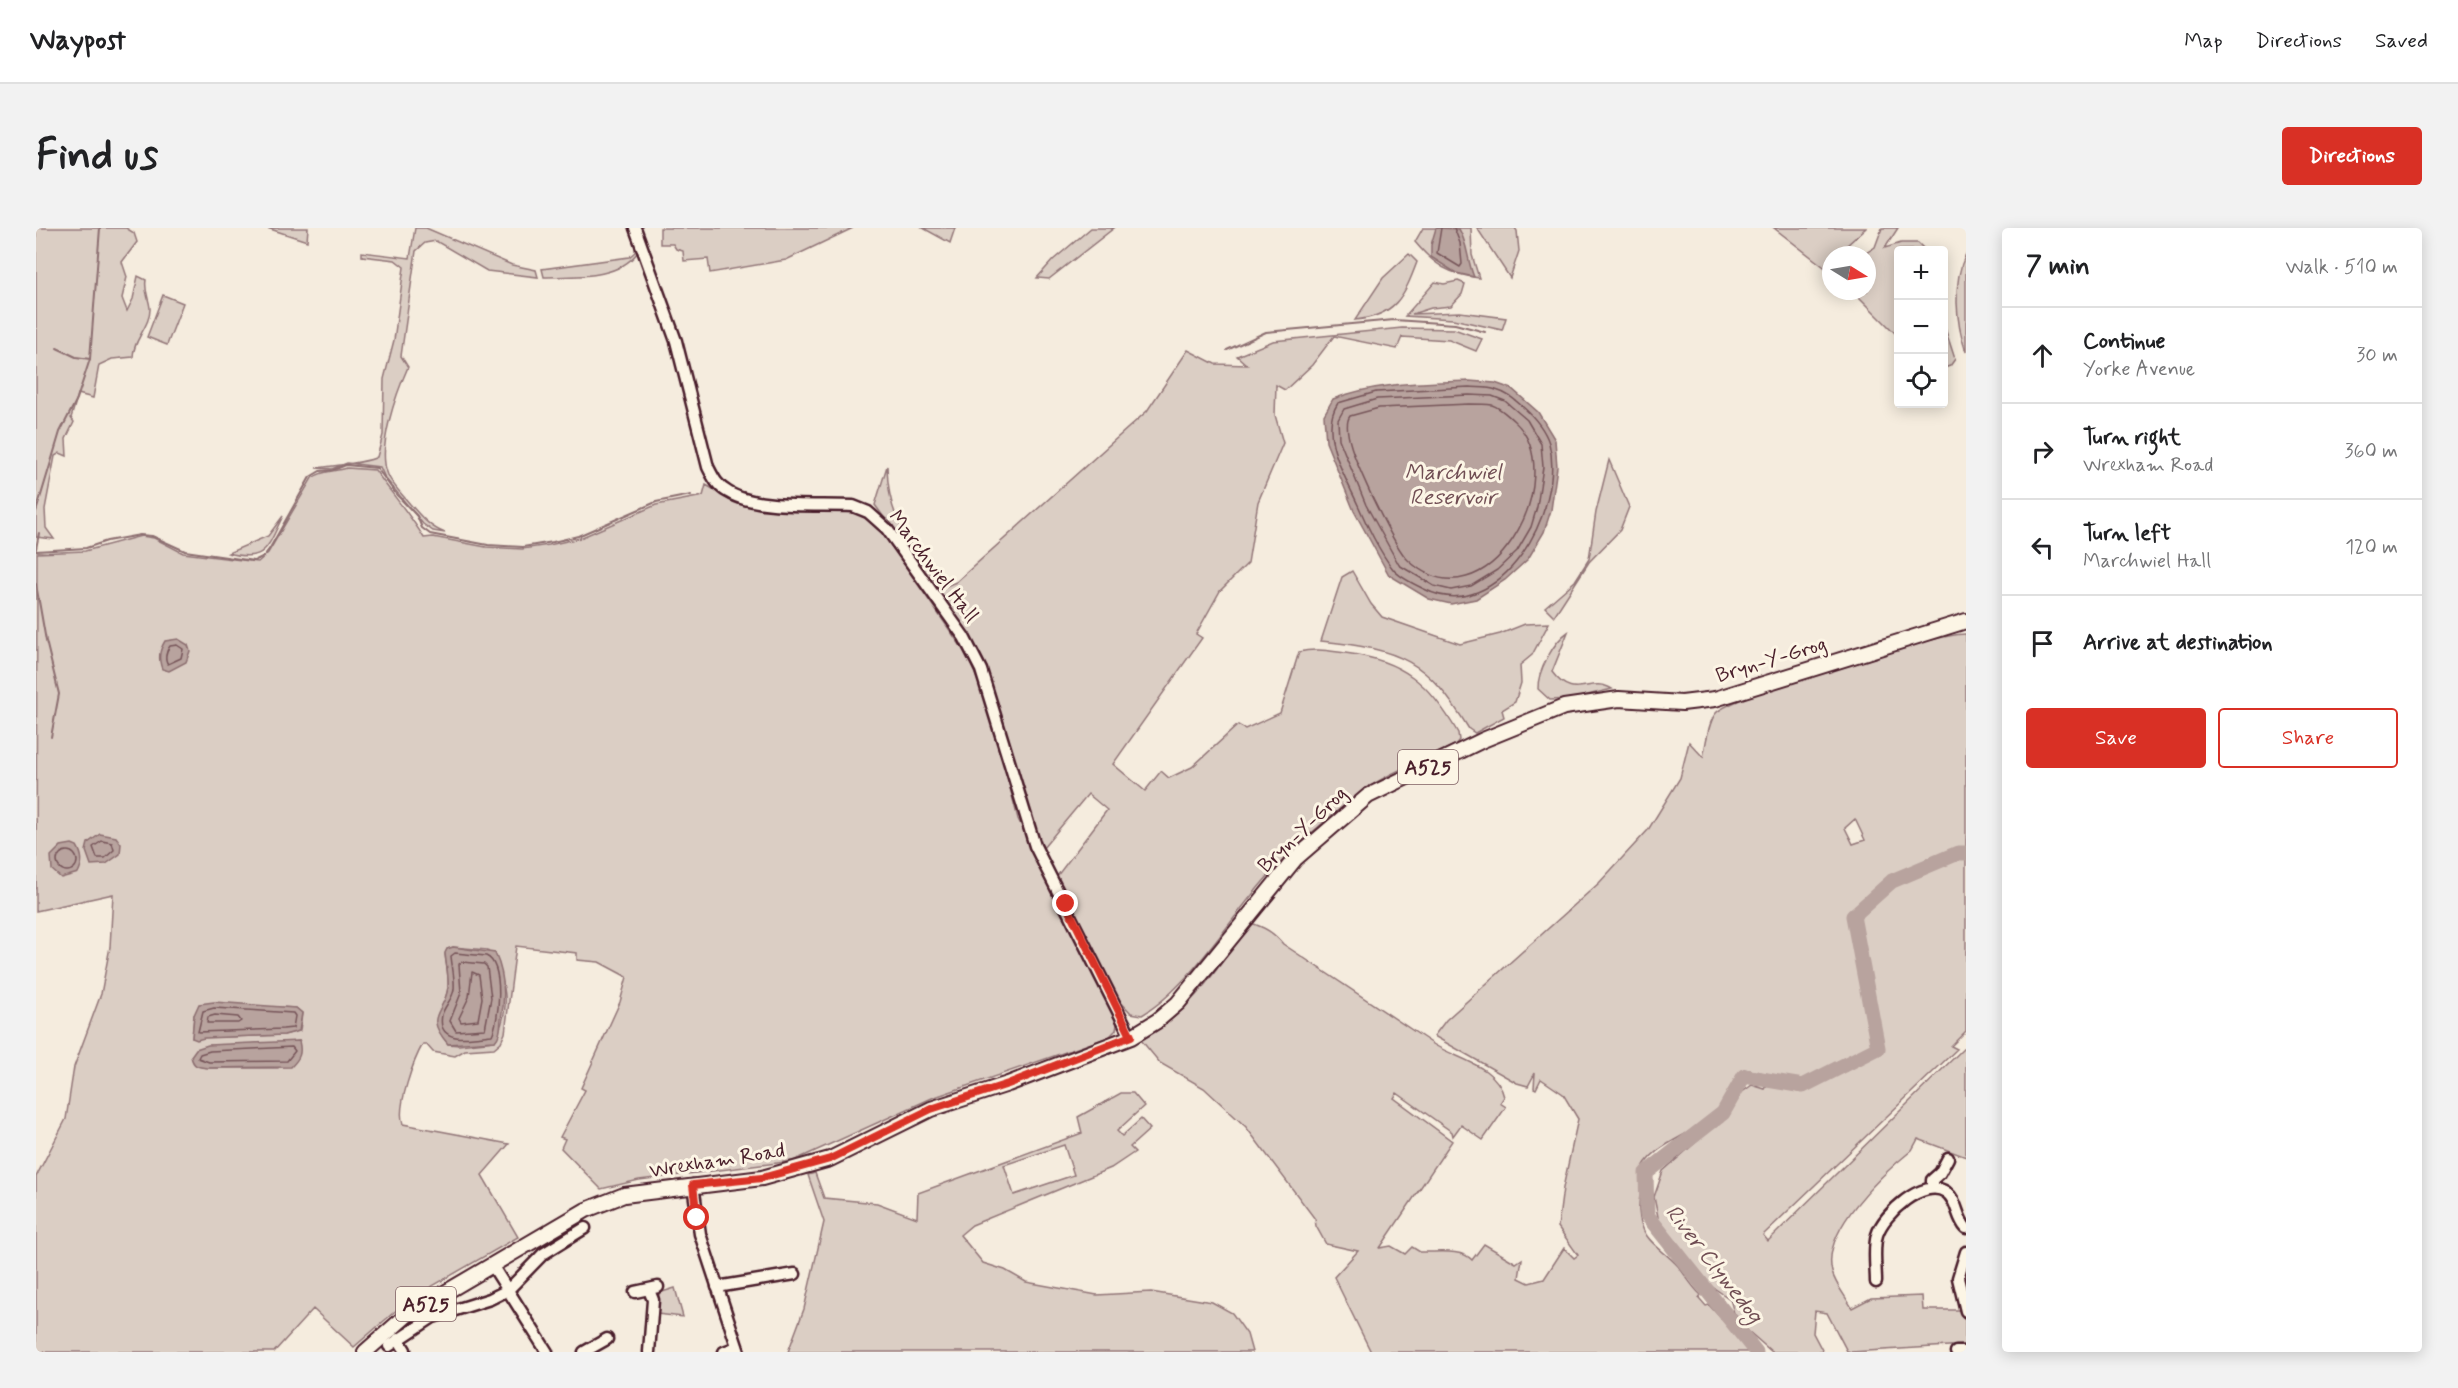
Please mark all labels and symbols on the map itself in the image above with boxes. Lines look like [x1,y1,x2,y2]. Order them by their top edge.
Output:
north arrow [1822,246,1876,300]
water label: Marchwiel Reservoir [1405,459,1503,512]
street label: Marchwiel Hall [882,504,985,629]
street label: Bryn-Y-Grog [1713,630,1830,690]
road number: A525 [1398,750,1458,784]
street label: Bryn-Y-Grog [1252,780,1354,880]
route end [1052,890,1078,916]
street label: Wrexham Road [647,1136,787,1186]
water label: River Clywedog [1657,1199,1769,1332]
route start [683,1204,709,1230]
road number: A525 [396,1287,456,1321]

